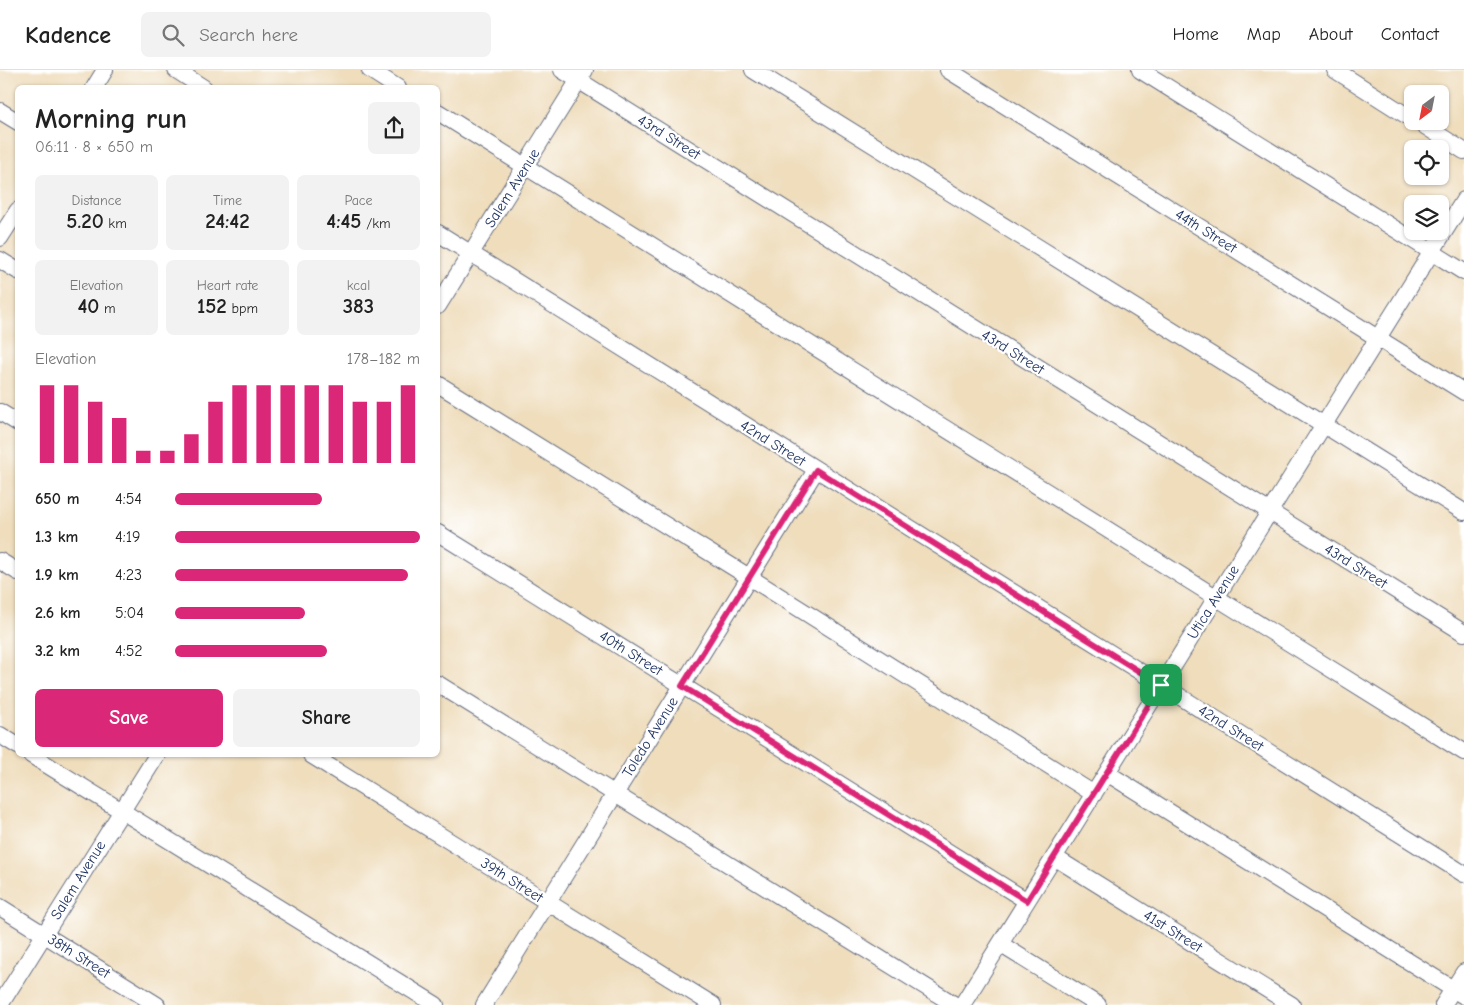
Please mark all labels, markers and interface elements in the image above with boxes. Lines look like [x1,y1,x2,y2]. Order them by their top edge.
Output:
search box [141,12,491,57]
text: Kadence [25,21,111,49]
icon: search [159,21,187,49]
text: Search here [199,24,298,46]
text: Home [1172,24,1219,45]
text: Map [1247,24,1281,45]
text: About [1309,24,1353,45]
text: Contact [1381,24,1439,45]
north arrow [1404,85,1449,130]
map controls [1404,85,1449,240]
button: share [368,102,420,154]
text: Morning run [35,103,187,135]
street label: 43rd Street [634,111,704,164]
text: 06:11 · 8 × 650 m [35,138,153,156]
button: locate [1404,140,1449,185]
street label: Salem Avenue [481,145,544,231]
text: Distance [71,192,122,209]
text: Time [213,192,242,209]
text: Pace [344,192,373,209]
button: layers [1404,195,1449,240]
street label: 44th Street [1172,205,1241,257]
text: 5.20 [66,209,104,233]
text: 24:42 [205,209,250,233]
text: 4:45 [326,209,362,233]
text: km [104,215,127,232]
text: /km [362,215,391,232]
text: Elevation [70,277,123,294]
text: Heart rate [197,277,258,294]
text: kcal [347,277,370,294]
text: 40 [77,294,99,318]
text: 152 [197,294,227,318]
text: 383 [343,294,374,318]
text: m [99,300,116,317]
text: bpm [227,300,258,317]
street label: 43rd Street [978,326,1048,379]
text: Elevation [35,350,96,368]
text: 178–182 m [347,350,420,368]
street label: 42nd Street [737,416,810,471]
text: 650 m [35,490,79,508]
text: 4:54 [115,490,142,508]
text: 1.3 km [35,528,78,546]
text: 4:19 [115,528,140,546]
street label: 43rd Street [1321,540,1391,593]
street label: Utica Avenue [1183,561,1243,642]
text: 1.9 km [35,566,79,584]
text: 4:23 [115,566,142,584]
text: 2.6 km [35,604,80,622]
text: 5:04 [115,604,144,622]
street label: 40th Street [596,626,667,680]
text: 3.2 km [35,642,80,660]
text: 4:52 [115,642,143,660]
pin [1140,664,1182,706]
icon: arrive [1147,671,1175,699]
button: Save [35,689,223,747]
button: Share [233,689,420,747]
street label: Toledo Avenue [618,693,682,781]
street label: 42nd Street [1195,701,1268,756]
street label: Salem Avenue [47,837,110,923]
street label: 39th Street [477,854,547,907]
street label: 41st Street [1140,906,1206,957]
street label: 38th Street [44,930,114,983]

